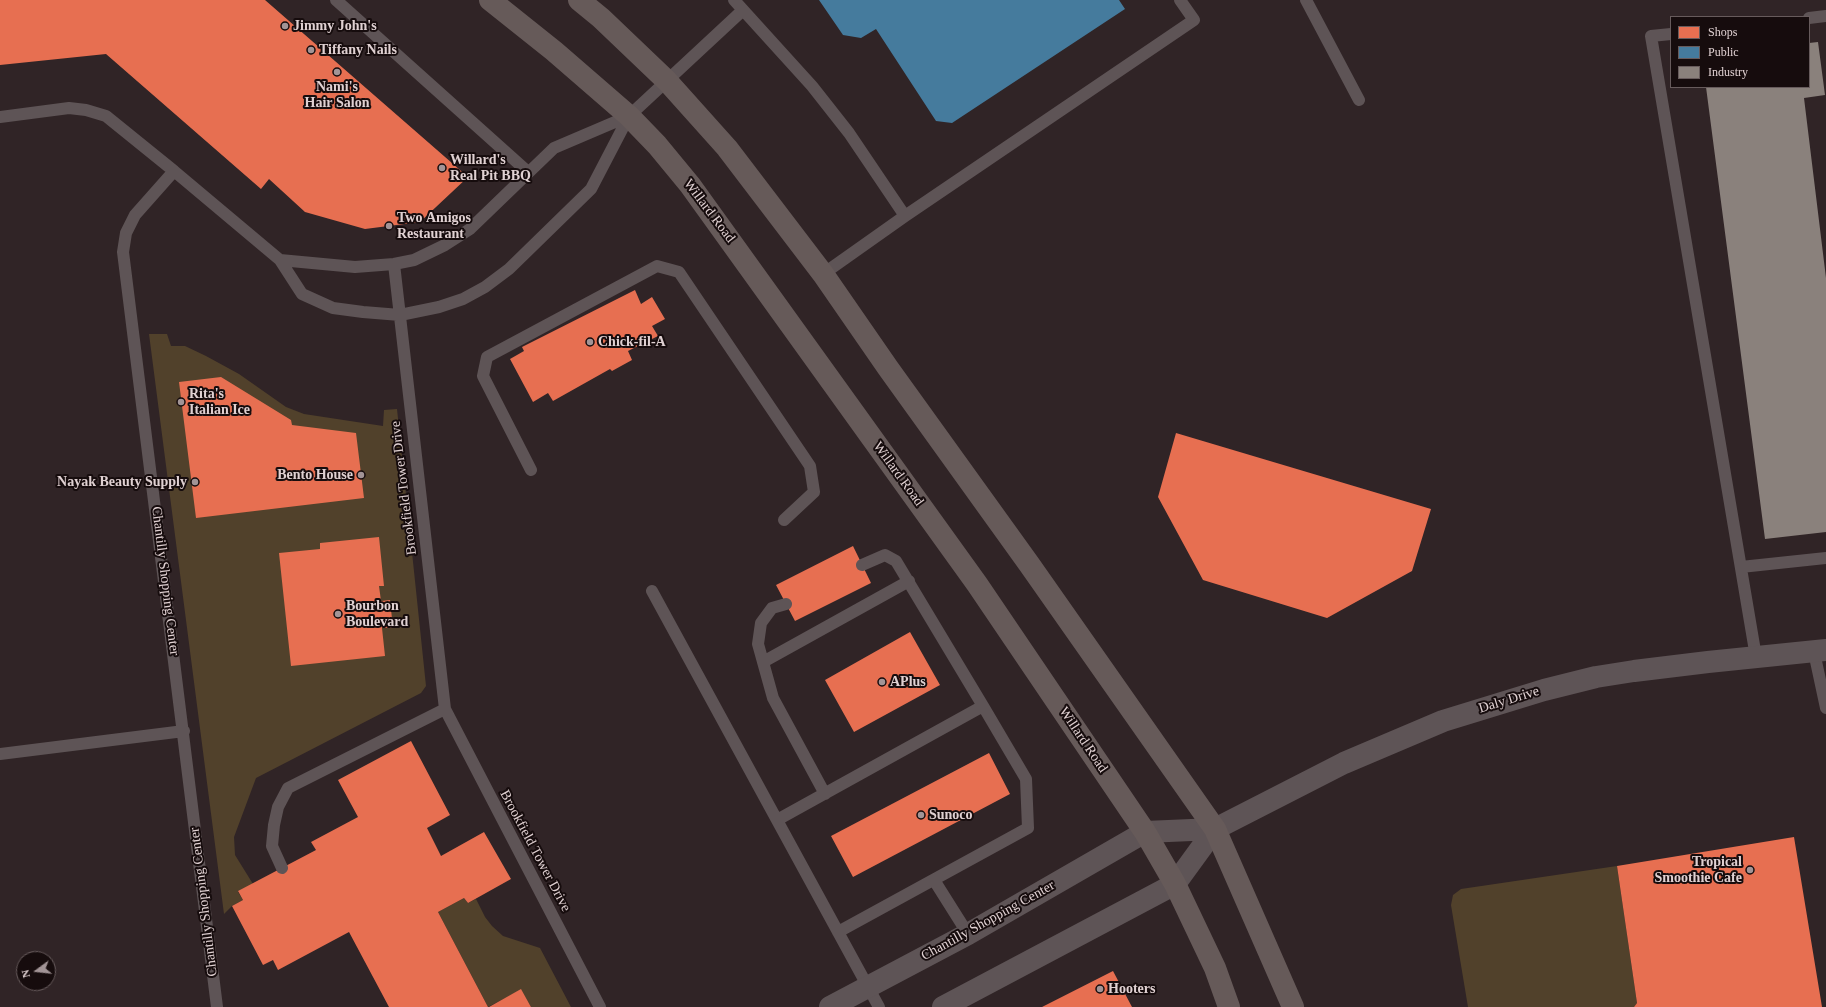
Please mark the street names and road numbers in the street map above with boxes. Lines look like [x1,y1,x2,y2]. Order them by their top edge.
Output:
street label: Willard Road [680,176,738,246]
street label: Brookfield Tower Drive [387,420,421,556]
street label: Willard Road [869,439,927,509]
street label: Chantilly Shopping Center [148,505,182,657]
street label: Daly Drive [1477,683,1541,717]
street label: Willard Road [1055,704,1111,776]
street label: Brookfield Tower Drive [496,787,574,915]
street label: Chantilly Shopping Center [187,826,221,978]
street label: Chantilly Shopping Center [918,877,1058,965]

